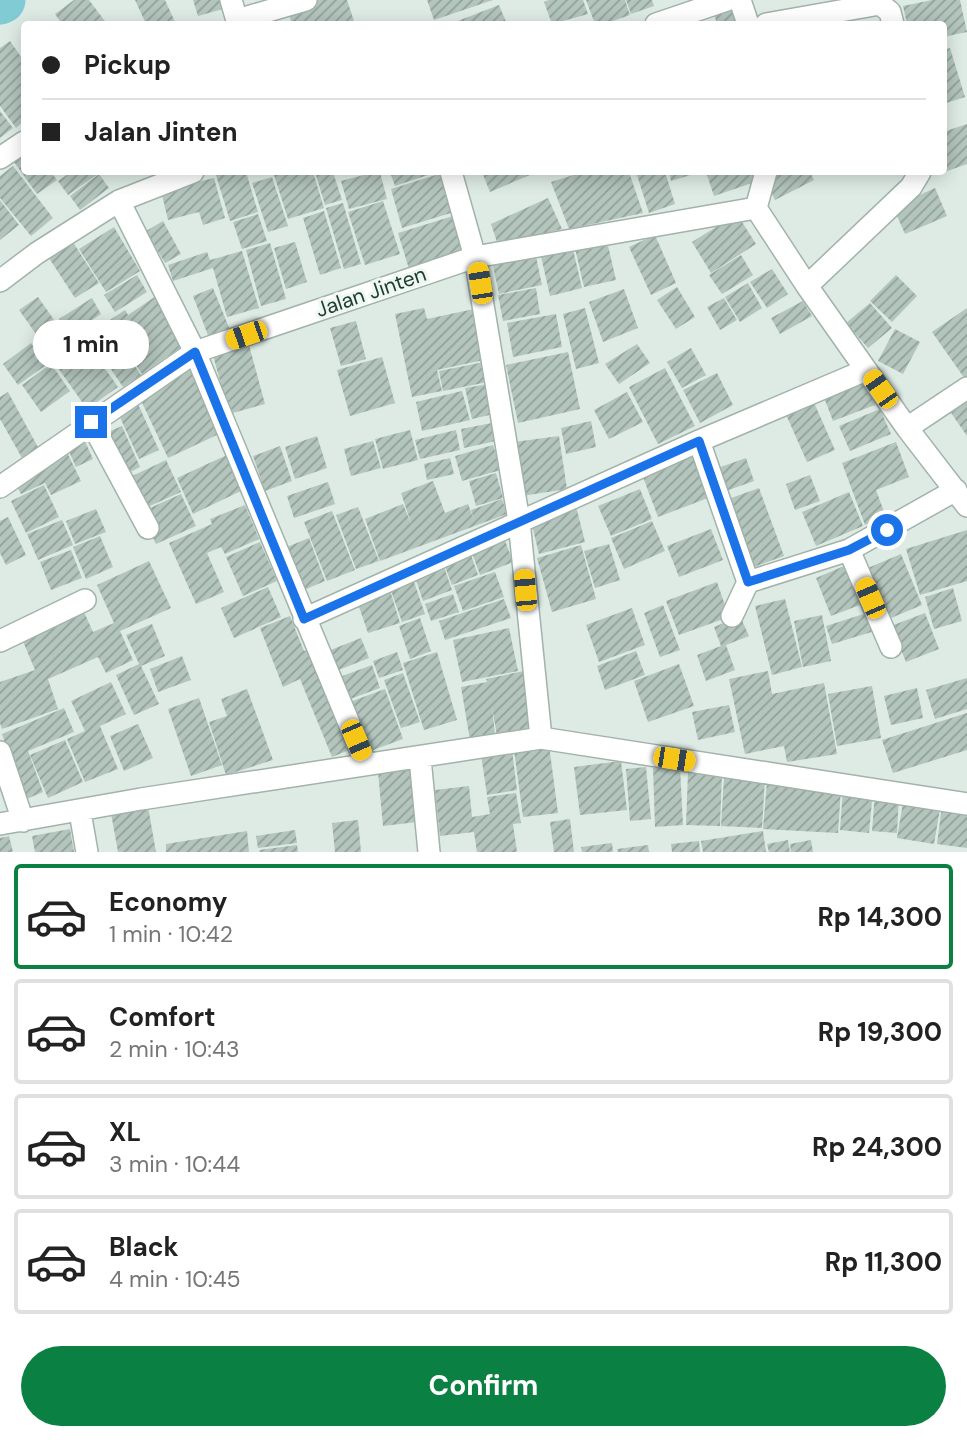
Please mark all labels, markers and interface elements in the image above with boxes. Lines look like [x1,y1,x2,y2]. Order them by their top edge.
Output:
text: Pickup [84,48,171,82]
text: Jalan Jinten [84,115,237,149]
street label: Jalan Jinten [312,260,430,324]
car [467,261,494,305]
car [223,318,270,352]
callout: 1 min [33,320,149,370]
text: 1 min [63,329,119,359]
car [860,366,901,412]
route end [75,406,107,438]
route start [871,514,903,546]
car [513,568,538,612]
car [853,575,888,621]
car [339,717,374,763]
car [652,745,697,773]
icon: car [25,885,88,948]
text: Economy [109,885,227,919]
text: Rp 14,300 [817,900,942,934]
text: 1 min · 10:42 [109,919,233,949]
icon: car [25,1000,88,1063]
text: Comfort [109,1000,215,1034]
text: Rp 19,300 [818,1015,942,1049]
text: 2 min · 10:43 [109,1034,239,1064]
icon: car [25,1115,88,1178]
text: XL [109,1115,141,1149]
text: Rp 24,300 [812,1130,942,1164]
text: 3 min · 10:44 [109,1149,240,1179]
icon: car [25,1230,88,1293]
text: Black [109,1230,179,1264]
text: Rp 11,300 [825,1245,942,1279]
text: 4 min · 10:45 [109,1264,241,1294]
button: Confirm [21,1346,946,1426]

